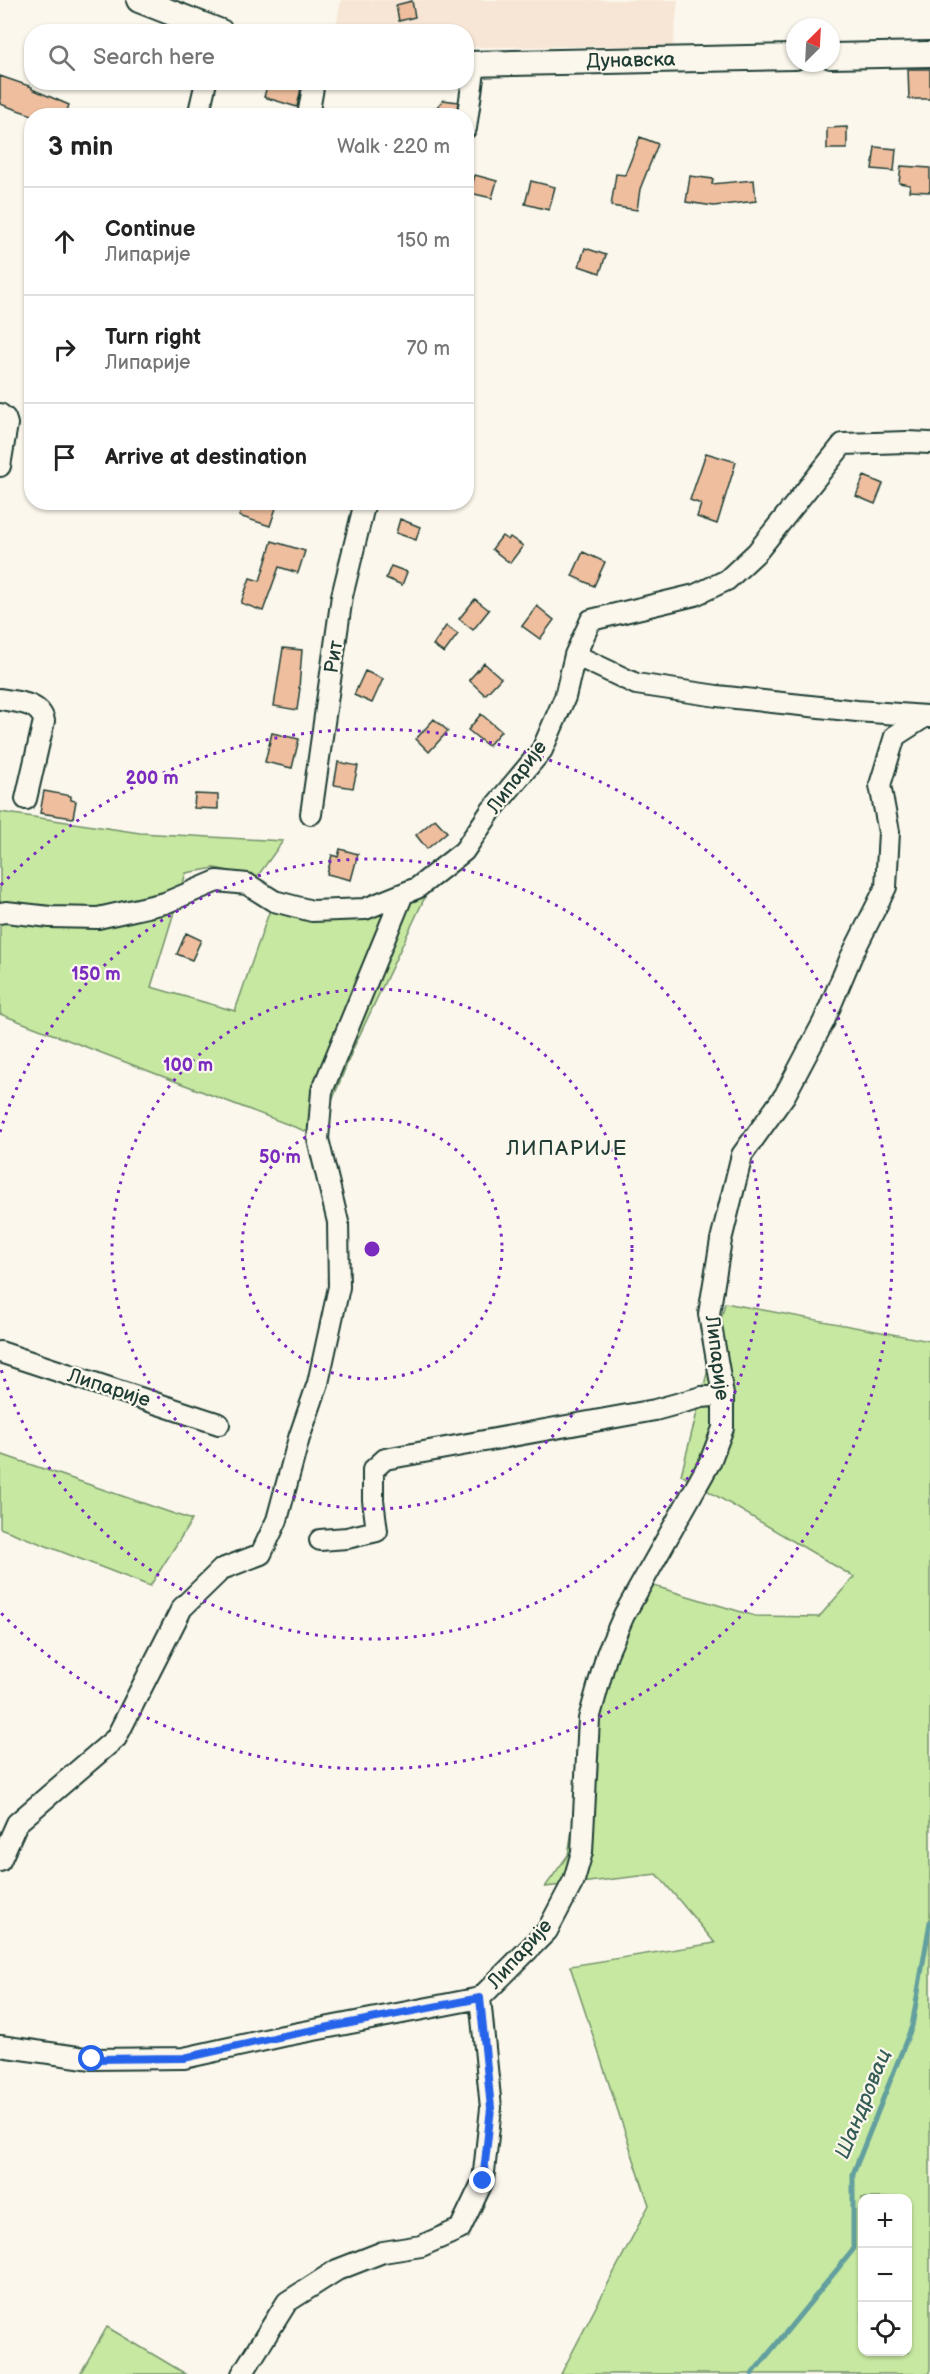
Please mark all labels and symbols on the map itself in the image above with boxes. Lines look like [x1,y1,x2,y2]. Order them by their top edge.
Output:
north arrow [786,18,840,72]
street label: Дунавска [586,48,676,73]
street label: Рит [320,638,349,675]
street label: Липарије [481,736,552,819]
text: 200 m [125,768,179,789]
text: 150 m [71,964,121,985]
text: 100 m [163,1055,213,1076]
district label: ЛИПАРИЈЕ [505,1136,628,1161]
text: 50 m [259,1147,301,1168]
centre of rings [362,1239,382,1259]
street label: Липарије [700,1313,734,1402]
street label: Липарије [64,1363,153,1413]
street label: Липарије [482,1914,558,1995]
route start [78,2045,104,2071]
water label: Шандровац [830,2046,896,2162]
route end [469,2167,495,2193]

